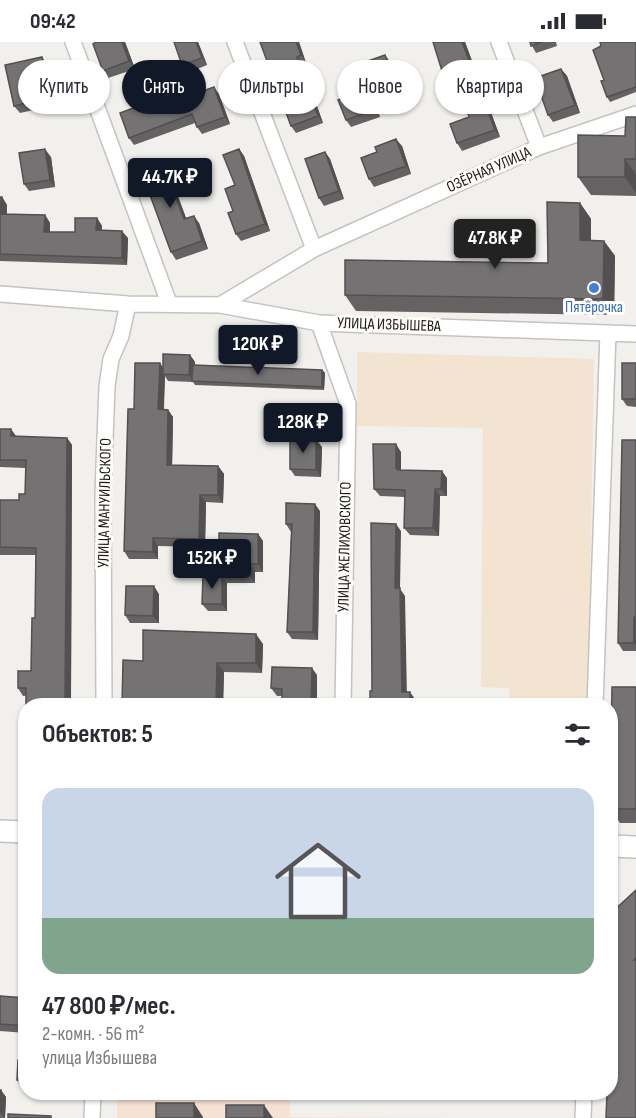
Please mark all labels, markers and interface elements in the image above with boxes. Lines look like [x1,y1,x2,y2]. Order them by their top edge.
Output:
text: 09:42 [30,8,76,35]
chip: Купить [18,60,110,114]
chip: Снять [122,60,206,114]
chip: Фильтры [218,60,325,114]
chip: Новое [337,60,423,114]
chip: Квартира [435,60,544,114]
street label: ОЗЁРНАЯ УЛИЦА [444,143,534,197]
pin: 44.7K ₽ [115,158,225,209]
text: 44.7K ₽ [142,165,198,189]
pin: 47.8K ₽ [440,219,550,270]
text: 47.8K ₽ [468,226,522,250]
marker: Пятёрочка [587,281,601,295]
place label: Пятёрочка [565,298,623,317]
street label: УЛИЦА ИЗБЫШЕВА [337,314,441,336]
pin: 120K ₽ [209,325,307,376]
text: 120K ₽ [233,332,283,356]
pin: 128K ₽ [254,403,352,454]
text: 128K ₽ [278,410,328,434]
street label: УЛИЦА МАНУИЛЬСКОГО [94,438,116,568]
street label: УЛИЦА ЖЕЛИХОВСКОГО [334,482,356,612]
pin: 152K ₽ [163,539,261,590]
text: 152K ₽ [187,546,237,570]
icon: filters [561,718,594,751]
text: Объектов: 5 [42,719,153,750]
icon: home [264,827,372,935]
text: 47 800 ₽/мес. [42,991,176,1022]
text: 2-комн. · 56 m² [42,1022,145,1046]
text: улица Избышева [42,1046,157,1070]

